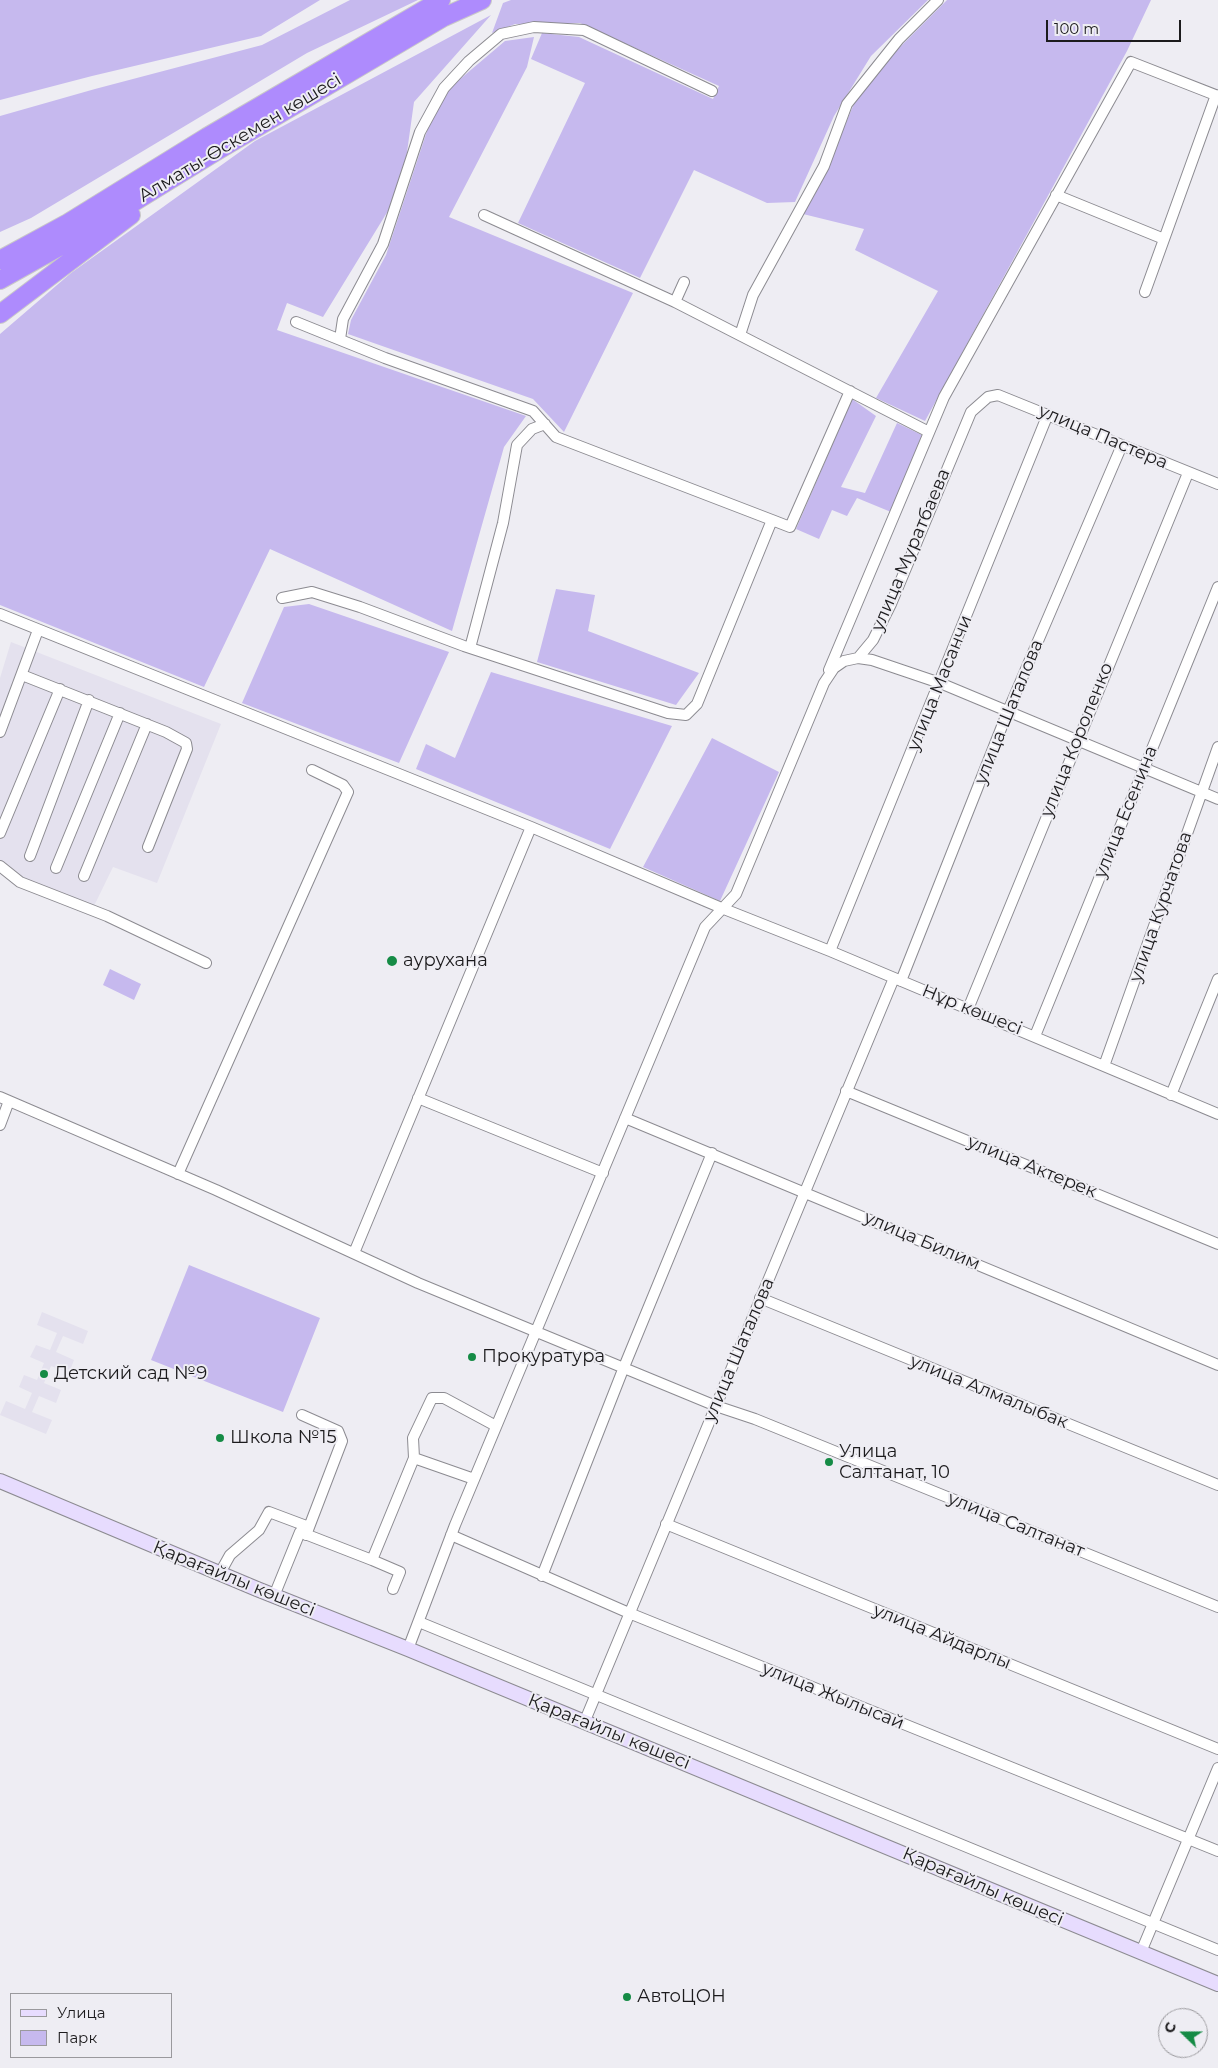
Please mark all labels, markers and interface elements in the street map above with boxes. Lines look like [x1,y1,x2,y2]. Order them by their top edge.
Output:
scale bar [1048,10,1183,42]
text: 100 m [1054,19,1099,38]
street label: Алматы-Өскемен көшесі [135,69,345,207]
street label: улица Пастера [1035,400,1171,474]
street label: улица Муратбаева [867,465,955,635]
street label: улица Масанчи [903,612,977,754]
street label: улица Шаталова [970,636,1048,788]
street label: улица Короленко [1036,660,1118,820]
street label: улица Есенина [1090,743,1162,881]
street label: улица Курчатова [1125,829,1197,985]
place label: аурухана [403,950,488,972]
marker: аурухана [385,954,399,968]
street label: Нұр көшесі [919,980,1025,1040]
street label: улица Актерек [964,1131,1100,1203]
street label: улица Билим [861,1207,983,1275]
street label: улица Шаталова [699,1275,779,1425]
place label: Прокуратура [482,1346,605,1368]
street label: улица Алмалыбак [907,1350,1071,1434]
marker: Прокуратура [466,1351,478,1363]
place label: Детский сад №9 [54,1363,207,1385]
marker: Детский сад №9 [38,1368,50,1380]
place label: Школа №15 [230,1427,337,1449]
marker: Школа №15 [214,1432,226,1444]
place label: Улица Салтанат, 10 [839,1441,950,1484]
marker: Улица Салтанат, 10 [823,1456,835,1468]
street label: улица Салтанат [944,1488,1088,1562]
street label: Қарағайлы көшесі [150,1537,318,1621]
street label: улица Айдарлы [870,1600,1014,1674]
street label: улица Жылысай [759,1658,907,1734]
street label: Қарағайлы көшесі [525,1690,693,1774]
street label: Қарағайлы көшесі [899,1843,1067,1931]
place label: АвтоЦОН [637,1986,726,2008]
marker: АвтоЦОН [621,1991,633,2003]
legend [10,1993,172,2058]
text: Улица [57,2003,105,2022]
north arrow [1158,2008,1208,2058]
text: С [1160,2020,1180,2036]
text: Парк [57,2028,97,2047]

